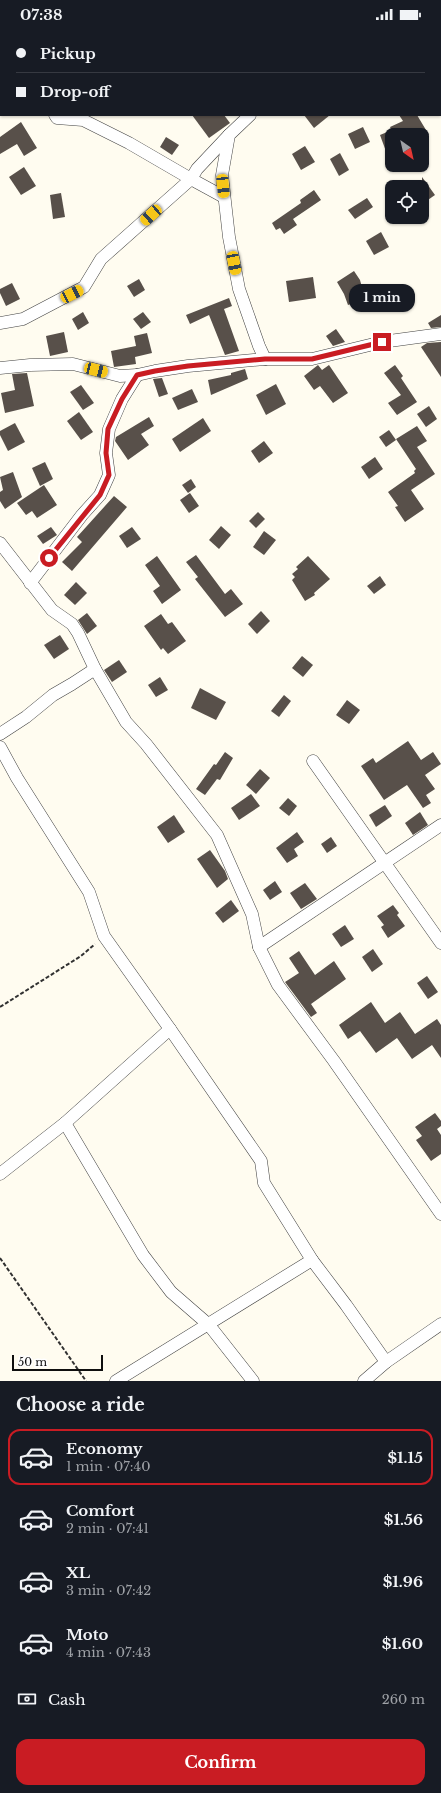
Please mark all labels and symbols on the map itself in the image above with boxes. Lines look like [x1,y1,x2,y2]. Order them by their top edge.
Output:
north arrow [385,128,429,172]
car [216,173,230,199]
car [138,203,164,227]
car [226,250,242,276]
car [59,283,85,305]
callout: 1 min [349,284,415,312]
route end [373,333,391,351]
car [83,361,109,379]
route start [40,549,58,567]
scale bar [12,1353,103,1372]

